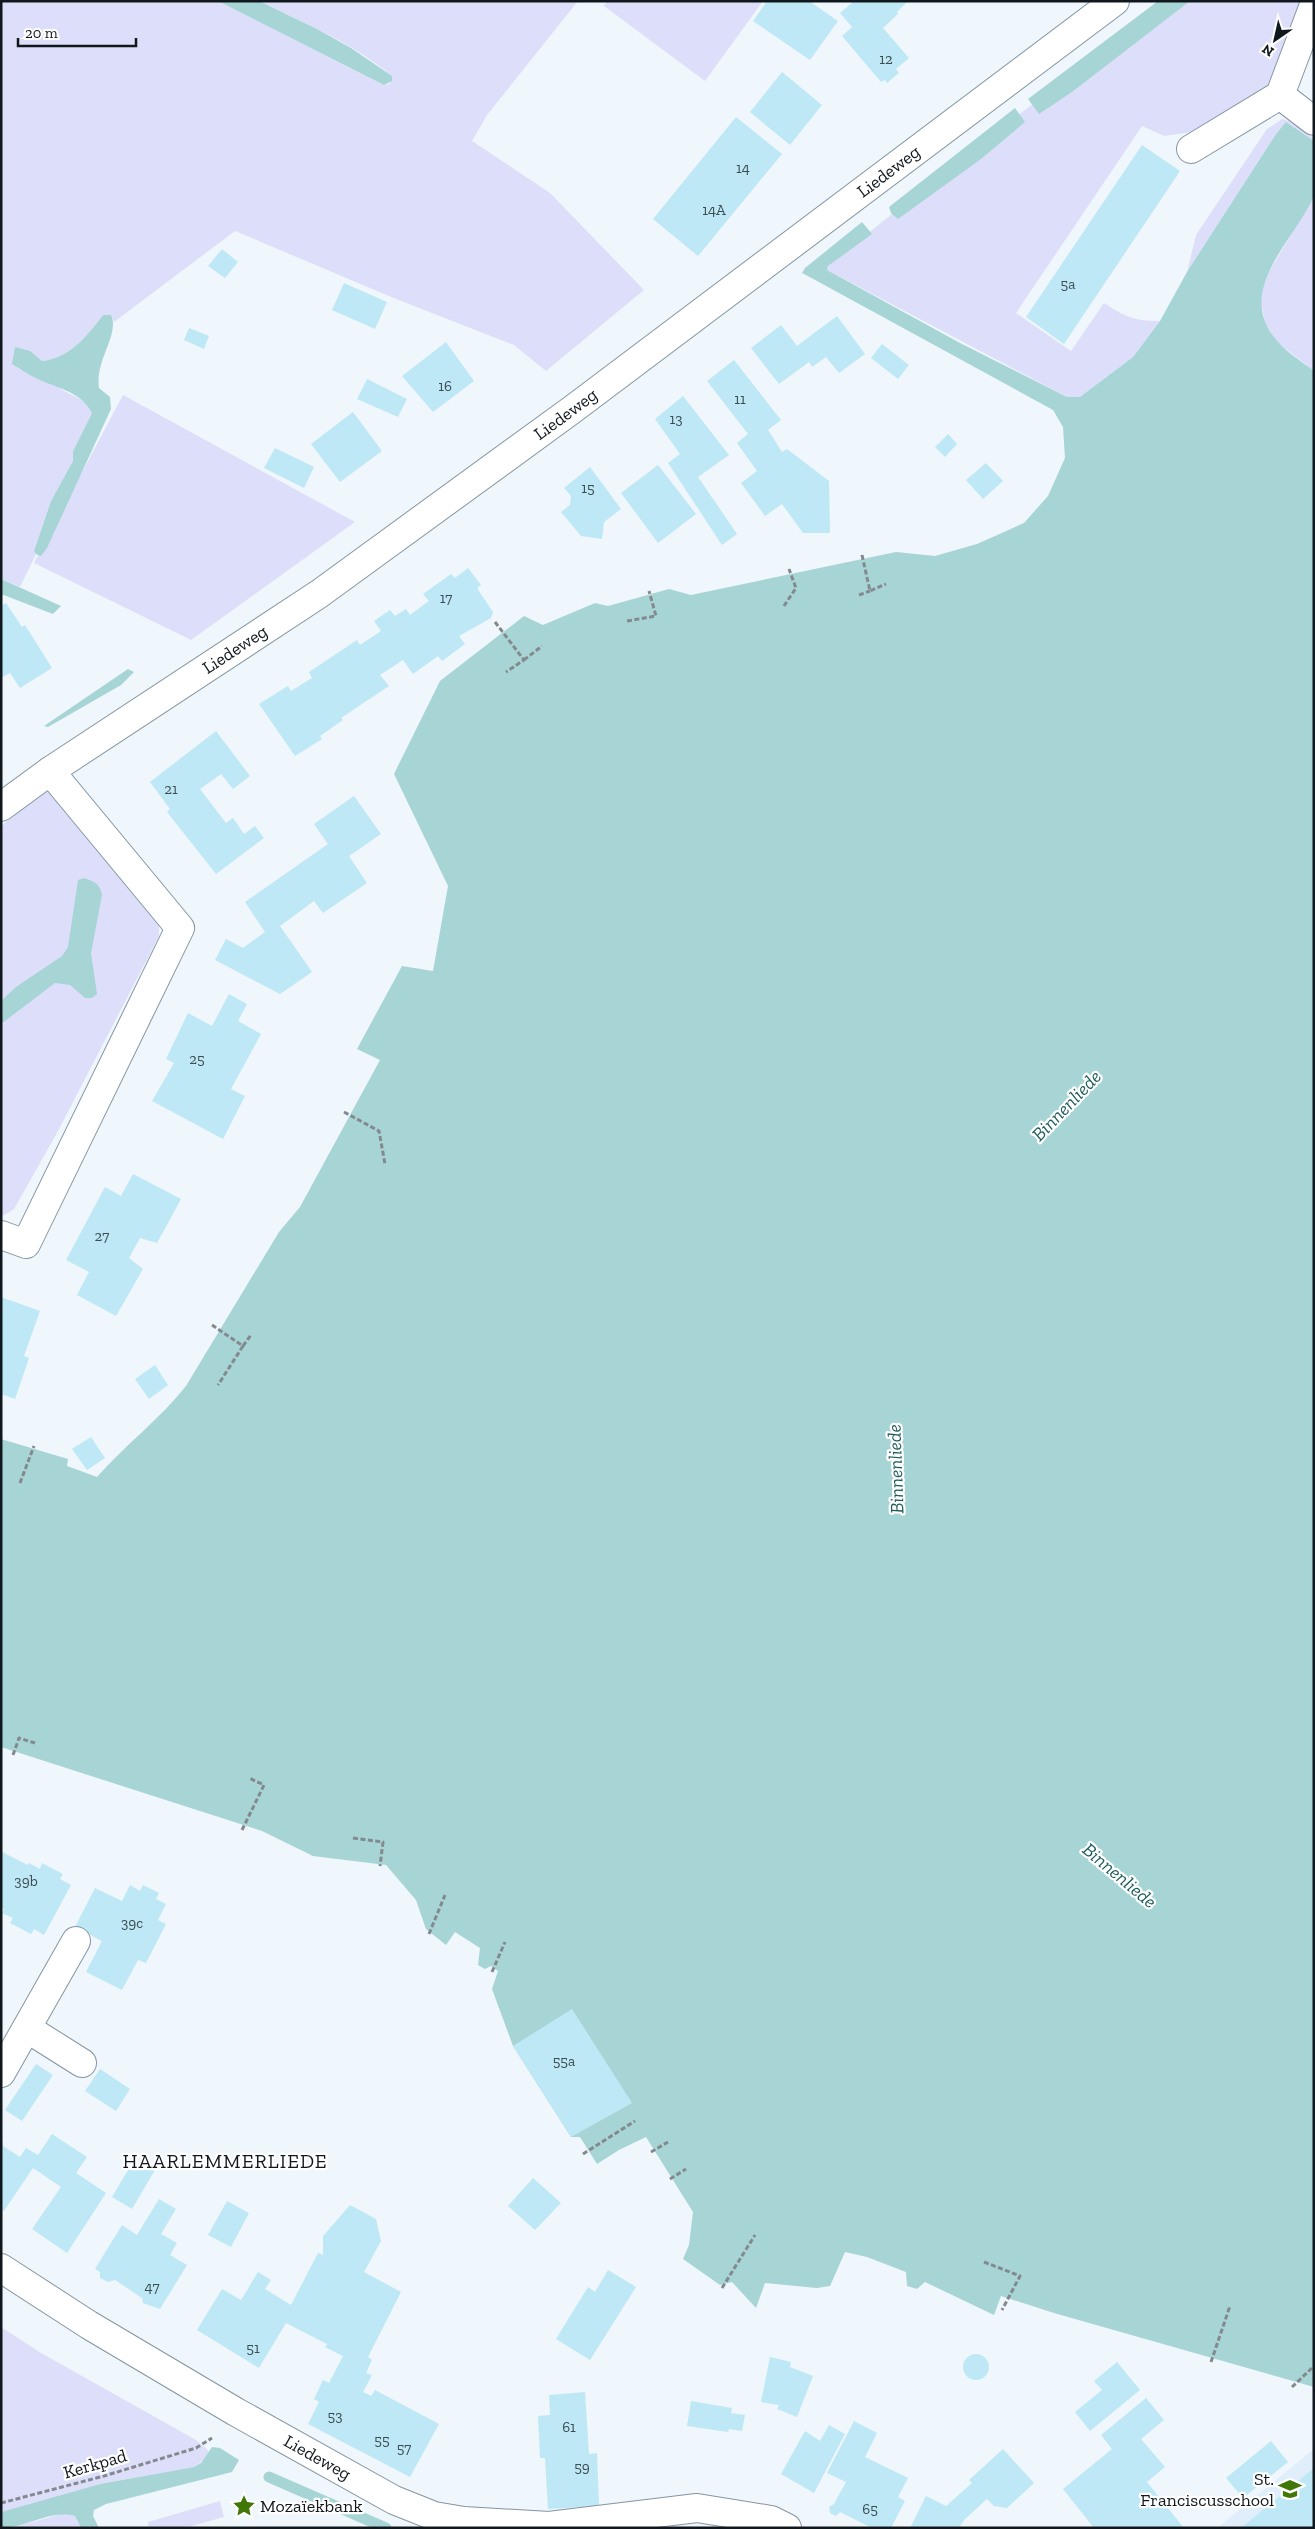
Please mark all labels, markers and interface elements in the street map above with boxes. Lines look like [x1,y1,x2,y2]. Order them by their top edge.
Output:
scale bar [18,15,135,47]
north arrow [1250,15,1300,65]
text: 20 m [25,24,58,42]
text: N [1259,40,1277,60]
house number: 12 [879,50,893,68]
street label: Liedeweg [853,141,925,202]
house number: 14 [736,159,750,177]
house number: 14A [702,201,726,219]
house number: 5a [1061,275,1075,293]
house number: 16 [438,377,452,395]
street label: Liedeweg [530,383,602,445]
house number: 11 [734,390,746,408]
house number: 13 [669,410,683,428]
house number: 15 [581,479,595,497]
house number: 17 [440,589,452,607]
street label: Liedeweg [198,620,272,679]
house number: 21 [164,780,178,798]
house number: 25 [189,1050,205,1068]
water label: Binnenliede [1027,1065,1106,1146]
house number: 27 [95,1227,109,1245]
water label: Binnenliede [882,1424,909,1514]
water label: Binnenliede [1078,1838,1161,1913]
house number: 39b [14,1872,38,1890]
house number: 39c [121,1914,143,1932]
house number: 55a [553,2052,575,2070]
district label: HAARLEMMERLIEDE [122,2149,328,2173]
house number: 47 [145,2278,159,2296]
house number: 51 [246,2339,260,2357]
house number: 53 [327,2407,343,2425]
house number: 61 [562,2418,576,2436]
street label: Liedeweg [280,2430,355,2485]
house number: 55 [374,2431,390,2449]
house number: 57 [397,2439,411,2457]
street label: Kerkpad [61,2444,129,2484]
house number: 59 [574,2458,590,2476]
place label: St. Franciscusschool [1140,2468,1274,2511]
school or university icon: St. Franciscusschool [1277,2476,1303,2502]
place icon: Mozaïekbank [231,2493,257,2519]
place label: Mozaïekbank [260,2495,363,2517]
house number: 65 [862,2500,878,2518]

